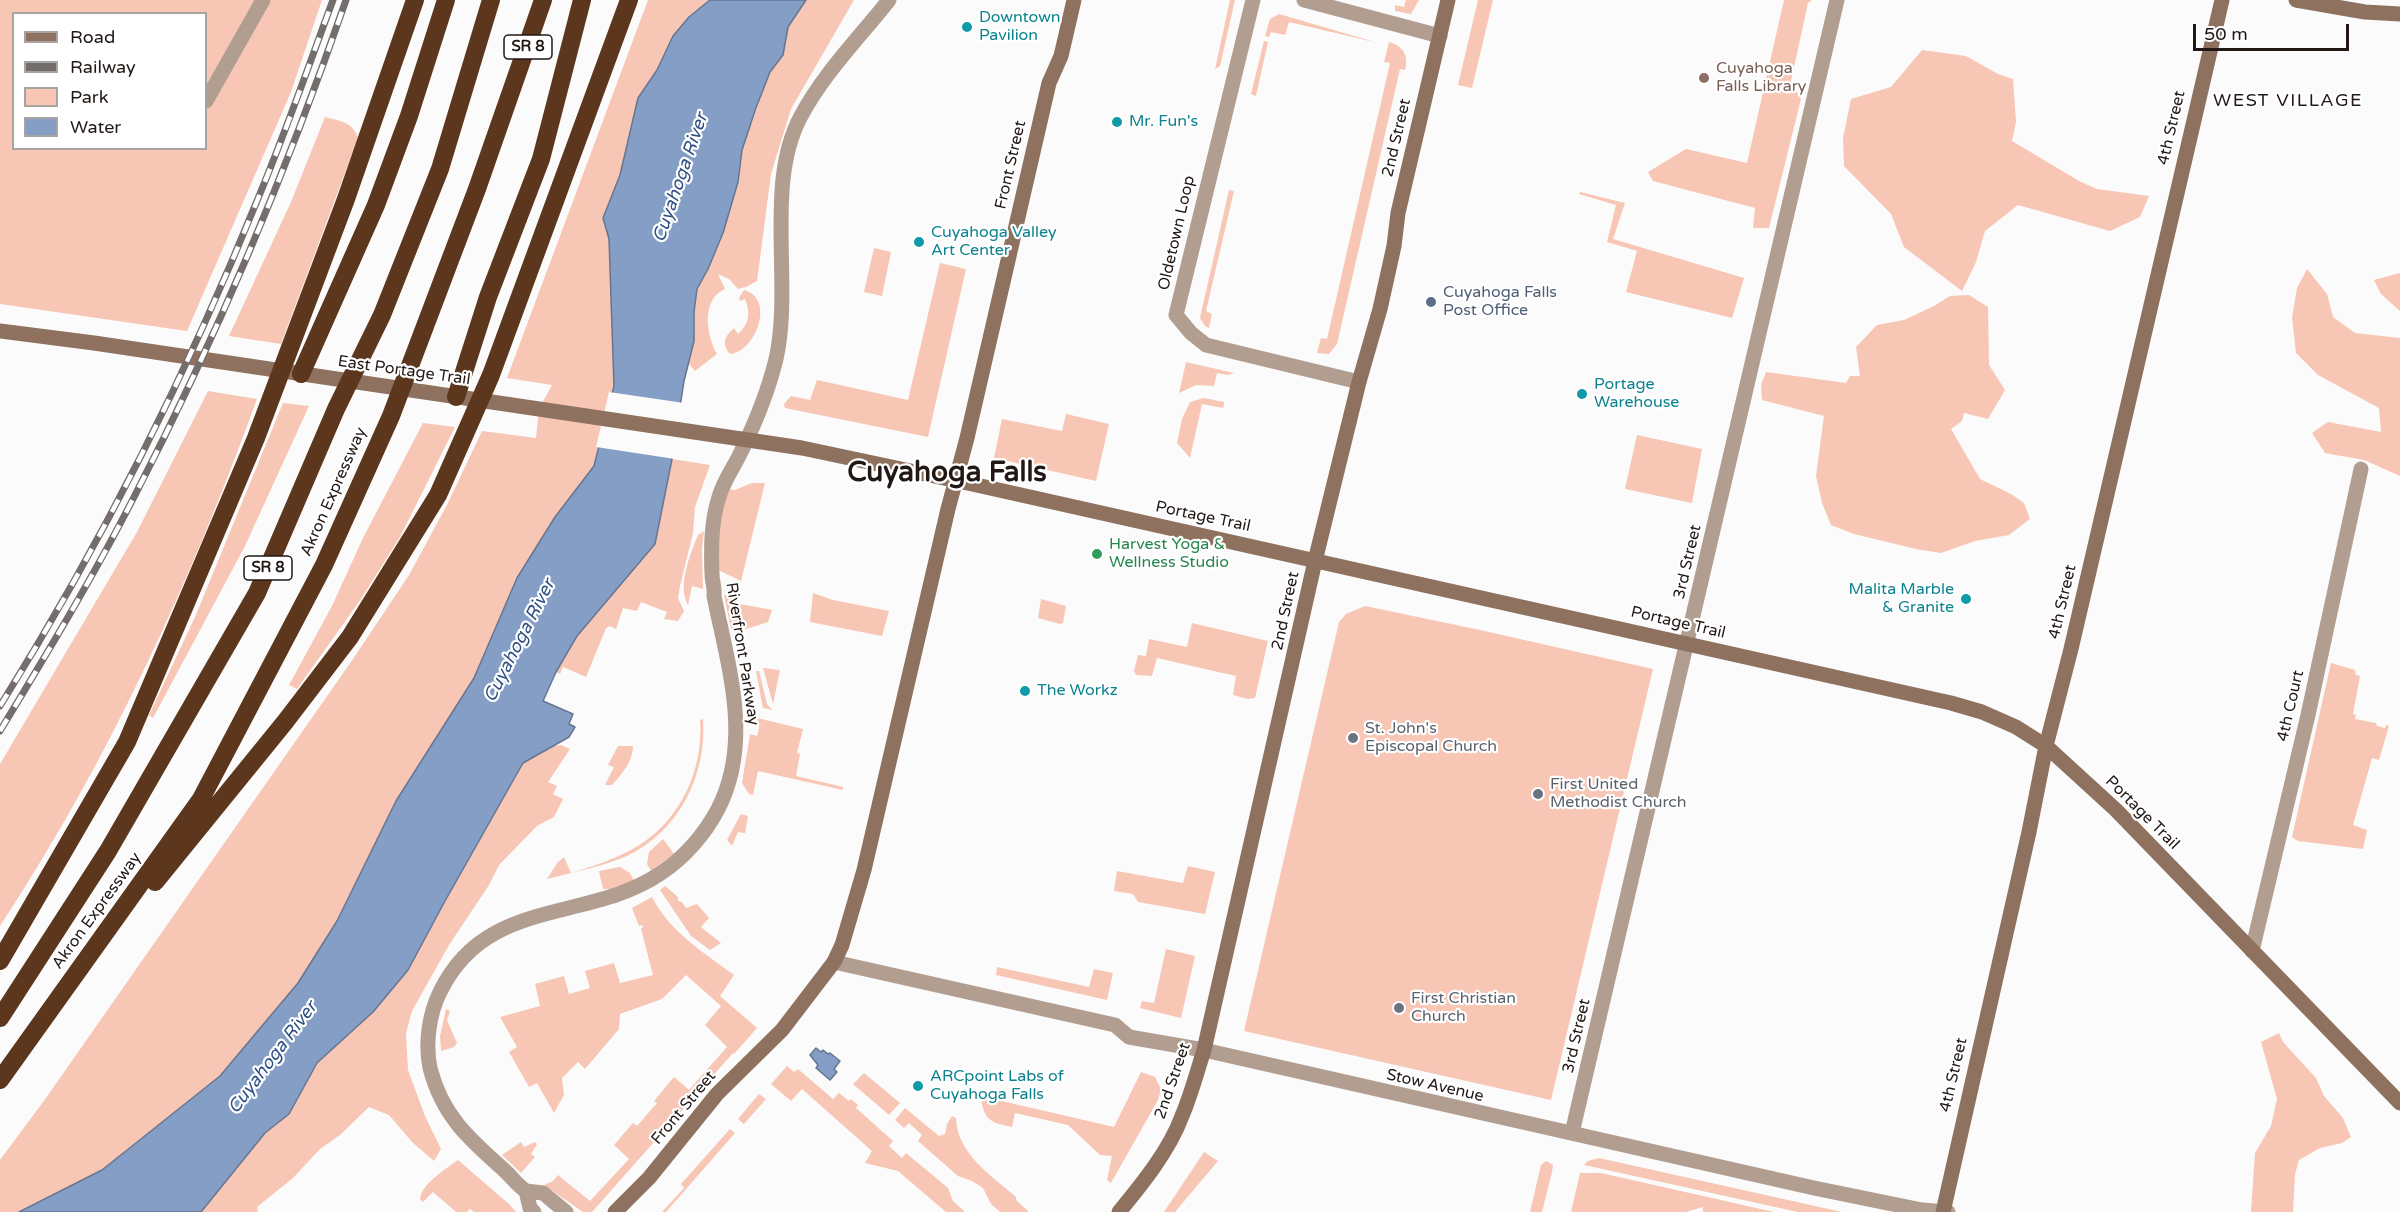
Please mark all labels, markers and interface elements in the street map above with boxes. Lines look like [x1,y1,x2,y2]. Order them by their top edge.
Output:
place label: Downtown Pavilion [979,8,1061,46]
legend [12,12,207,150]
scale bar [2196,12,2352,50]
marker: Downtown Pavilion [960,20,974,34]
text: 50 m [2204,23,2248,45]
text: Road [70,26,115,48]
road number: SR 8 [504,35,552,59]
text: Railway [70,56,136,78]
place label: Cuyahoga Falls Library [1716,59,1806,97]
marker: Cuyahoga Falls Library [1697,71,1711,85]
text: Park [70,86,108,108]
street label: 4th Street [2154,89,2190,167]
district label: WEST VILLAGE [2213,90,2363,112]
street label: 2nd Street [1379,97,1415,179]
water label: Cuyahoga River [649,111,713,245]
place label: Mr. Fun's [1129,112,1198,132]
marker: Mr. Fun's [1110,115,1124,129]
text: Water [70,116,121,138]
street label: Front Street [991,119,1031,211]
street label: Oldetown Loop [1154,174,1200,292]
place label: Cuyahoga Valley Art Center [931,223,1057,261]
marker: Cuyahoga Valley Art Center [912,235,926,249]
place label: Cuyahoga Falls Post Office [1443,283,1557,321]
marker: Cuyahoga Falls Post Office [1424,295,1438,309]
street label: East Portage Trail [336,352,472,390]
place label: Portage Warehouse [1594,375,1679,413]
marker: Portage Warehouse [1575,387,1589,401]
street label: Akron Expressway [297,424,371,560]
district label: Cuyahoga Falls [847,457,1047,491]
street label: Portage Trail [1154,498,1252,536]
street label: 3rd Street [1670,523,1706,601]
place label: Harvest Yoga & Wellness Studio [1109,535,1229,573]
marker: Harvest Yoga & Wellness Studio [1090,547,1104,561]
road number: SR 8 [244,556,292,580]
street label: 4th Street [2045,563,2081,641]
street label: 2nd Street [1268,570,1304,652]
water label: Cuyahoga River [480,576,560,706]
place label: Malita Marble & Granite [1849,580,1954,618]
street label: Riverfront Parkway [721,581,763,727]
marker: Malita Marble & Granite [1959,592,1973,606]
street label: Portage Trail [1629,603,1727,643]
street label: 4th Court [2273,668,2309,744]
place label: The Workz [1037,681,1118,701]
marker: The Workz [1018,684,1032,698]
place label: St. John's Episcopal Church [1365,719,1497,757]
marker: St. John's Episcopal Church [1346,731,1360,745]
street label: Portage Trail [2101,772,2183,854]
place label: First United Methodist Church [1550,775,1687,813]
marker: First United Methodist Church [1531,787,1545,801]
street label: Akron Expressway [48,849,146,973]
place label: First Christian Church [1411,989,1516,1027]
street label: 3rd Street [1559,997,1595,1075]
water label: Cuyahoga River [224,998,322,1118]
marker: First Christian Church [1392,1001,1406,1015]
street label: 4th Street [1936,1036,1972,1114]
street label: 2nd Street [1151,1040,1195,1122]
street label: Stow Avenue [1385,1065,1485,1107]
street label: Front Street [648,1067,720,1149]
place label: ARCpoint Labs of Cuyahoga Falls [930,1067,1064,1105]
marker: ARCpoint Labs of Cuyahoga Falls [911,1079,925,1093]

